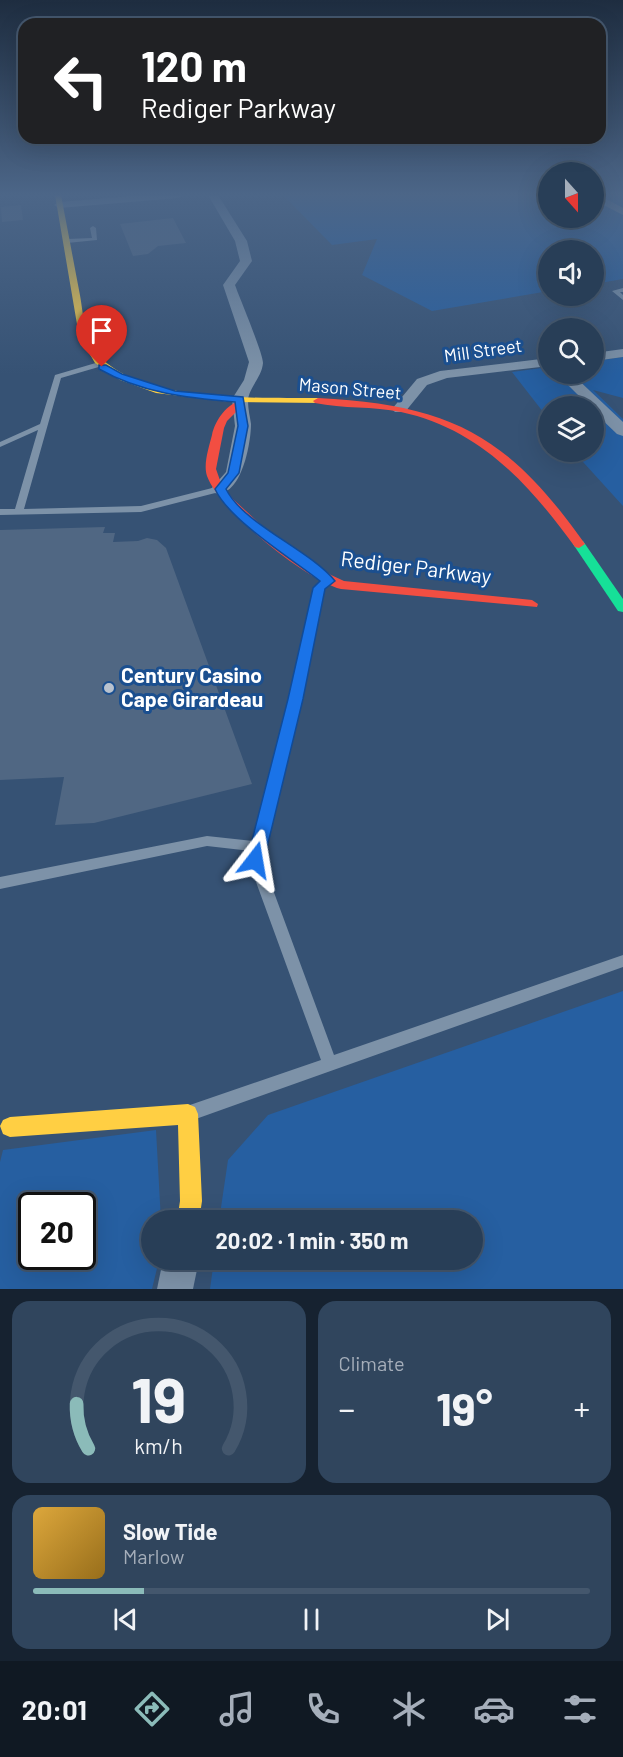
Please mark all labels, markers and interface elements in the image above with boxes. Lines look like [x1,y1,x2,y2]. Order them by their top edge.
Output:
text: 120 m [141,40,247,90]
icon: left [42,42,120,120]
text: Rediger Parkway [141,91,336,123]
north arrow [538,162,604,228]
map controls [538,162,604,462]
button: sound [538,240,604,306]
pin [76,305,127,367]
icon: arrive [85,314,118,347]
button: search [538,318,604,384]
street label: Mill Street [442,334,523,366]
street label: Mason Street [298,373,402,403]
button: layers [538,396,604,462]
street label: Rediger Parkway [339,545,493,588]
place label: Century Casino Cape Girardeau [121,662,263,711]
marker: Century Casino Cape Girardeau [102,681,116,695]
position arrow [223,828,287,892]
speed limit sign: 20 [18,1192,96,1270]
text: 20:02 · 1 min · 350 m [216,1227,408,1253]
text: Climate [339,1351,405,1375]
text: 19 [131,1361,186,1435]
text: 19° [436,1381,493,1435]
text: − [339,1388,355,1428]
text: + [574,1388,590,1428]
text: km/h [134,1433,183,1458]
text: Slow Tide [123,1518,218,1544]
text: Marlow [123,1544,184,1568]
icon: previous [109,1603,142,1636]
icon: pause [295,1603,328,1636]
icon: next [481,1603,514,1636]
icon: directions [131,1688,173,1730]
icon: music [216,1688,258,1730]
icon: phone [302,1688,344,1730]
icon: climate [388,1688,430,1730]
icon: car [473,1688,515,1730]
icon: filters [559,1688,601,1730]
text: 20:01 [22,1693,87,1725]

